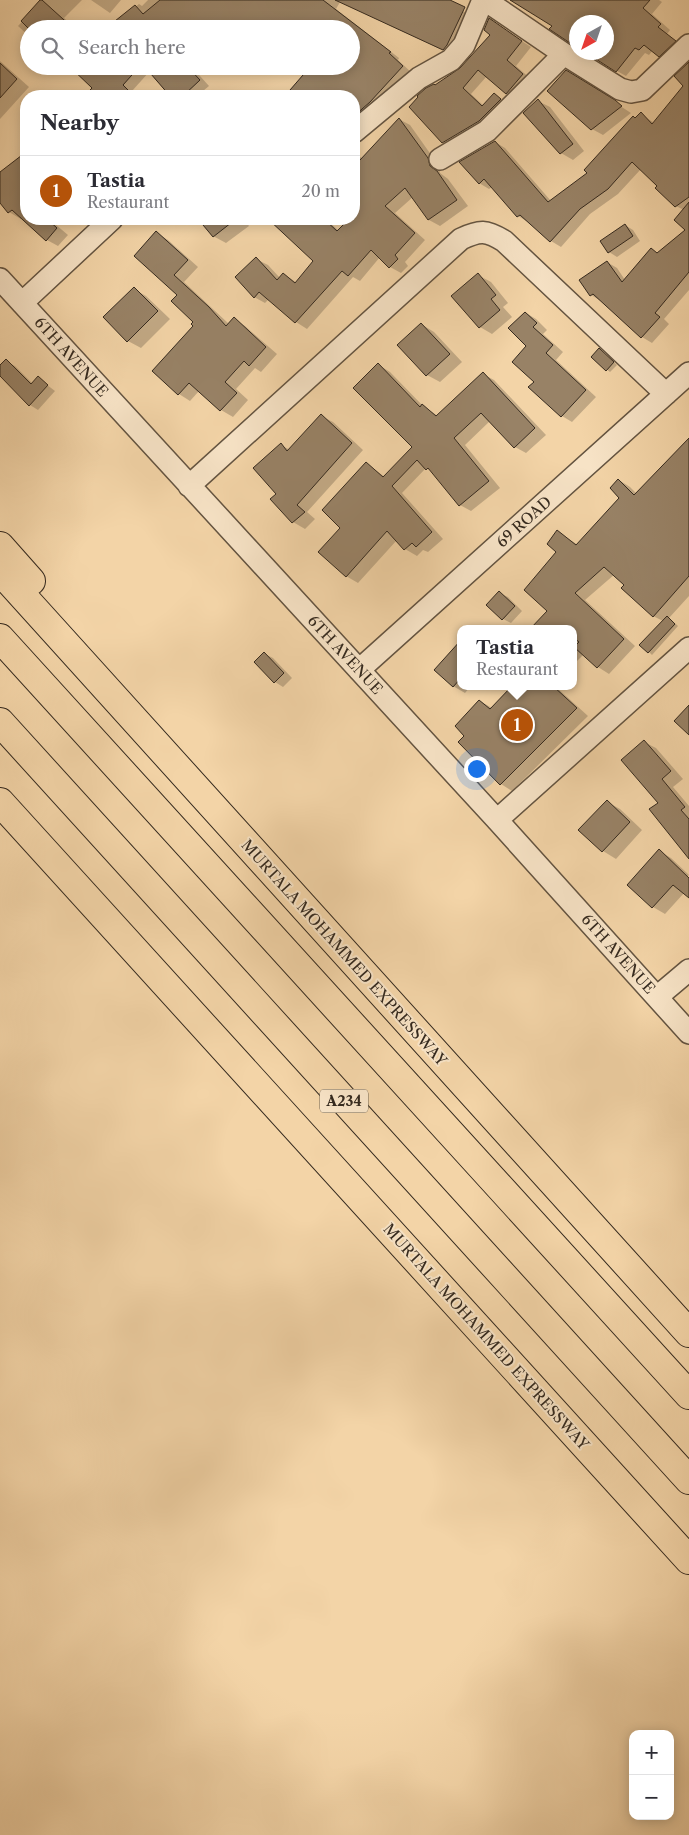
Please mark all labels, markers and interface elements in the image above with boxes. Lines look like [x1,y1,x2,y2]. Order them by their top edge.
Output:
north arrow [569,15,614,60]
search box [20,20,360,75]
icon: search [38,34,66,62]
text: Search here [78,36,186,59]
text: Nearby [40,110,119,135]
text: Tastia [87,169,145,192]
text: 1 [52,181,60,201]
text: 20 m [301,181,340,201]
text: Restaurant [87,192,169,212]
street label: 6TH AVENUE [30,313,112,401]
street label: 69 ROAD [492,492,555,551]
street label: 6TH AVENUE [304,611,387,698]
popup [457,625,577,690]
text: Tastia [476,636,534,659]
text: Restaurant [476,659,558,679]
pin: 1 [501,706,533,744]
your location [464,756,490,782]
street label: MURTALA MOHAMMED EXPRESSWAY [238,836,451,1070]
street label: 6TH AVENUE [577,910,659,998]
road number: A234 [320,1090,368,1112]
street label: MURTALA MOHAMMED EXPRESSWAY [380,1220,593,1454]
map controls [629,1730,674,1820]
button: + [629,1730,674,1775]
button: − [629,1775,674,1820]

